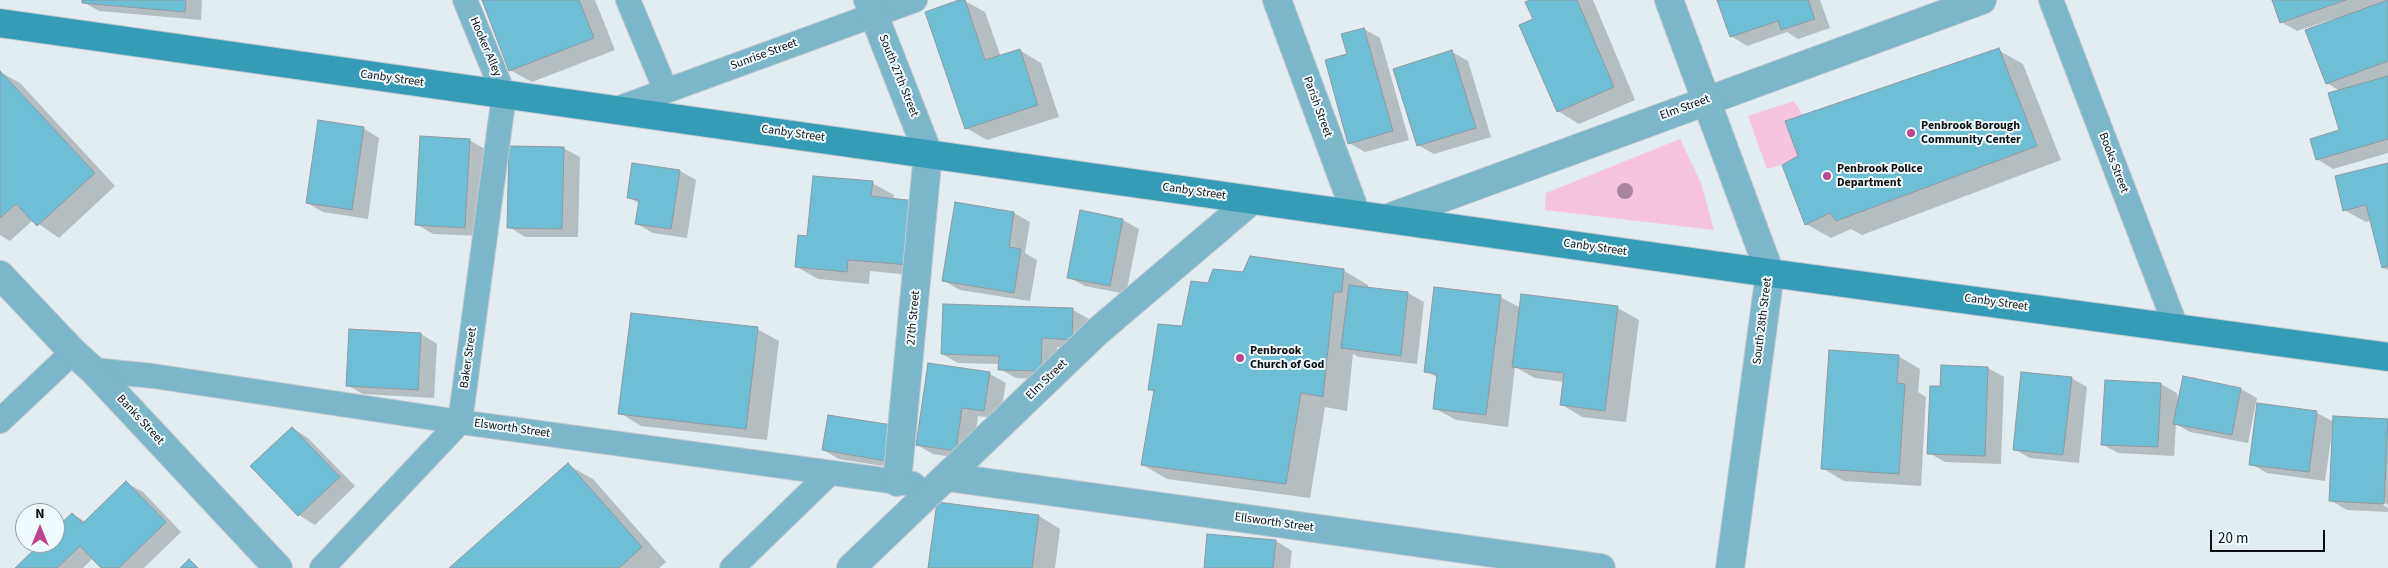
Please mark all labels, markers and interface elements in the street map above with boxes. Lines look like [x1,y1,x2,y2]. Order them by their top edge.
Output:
street label: Hooker Alley [466,15,504,79]
street label: South 27th Street [875,33,921,119]
street label: Sunrise Street [729,36,799,74]
street label: Canby Street [359,67,425,91]
street label: Parish Street [1299,75,1335,139]
street label: Elm Street [1658,92,1712,124]
place label: Penbrook Borough Community Center [1921,119,2021,147]
street label: Canby Street [760,122,826,146]
marker: Penbrook Borough Community Center [1905,127,1917,139]
street label: Books Street [2095,131,2131,195]
place label: Penbrook Police Department [1837,162,1923,190]
marker: Penbrook Police Department [1821,170,1833,182]
street label: Canby Street [1161,180,1227,204]
street label: Canby Street [1562,236,1628,260]
street label: South 28th Street [1751,277,1775,365]
street label: 27th Street [904,290,924,346]
street label: Canby Street [1963,291,2029,315]
street label: Baker Street [458,327,480,389]
place label: Penbrook Church of God [1250,344,1324,372]
marker: Penbrook Church of God [1234,352,1246,364]
street label: Elm Street [1023,357,1071,403]
street label: Banks Street [113,392,167,448]
street label: Elsworth Street [473,417,551,441]
north arrow [15,503,65,553]
text: N [35,504,45,524]
street label: Ellsworth Street [1234,510,1314,536]
scale bar [2213,520,2328,552]
text: 20 m [2218,528,2248,549]

